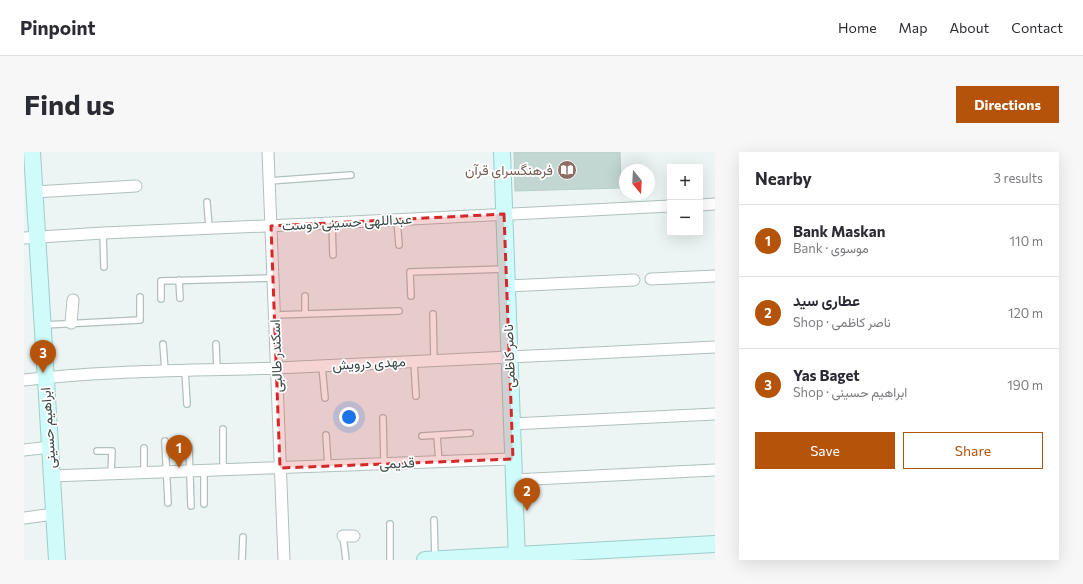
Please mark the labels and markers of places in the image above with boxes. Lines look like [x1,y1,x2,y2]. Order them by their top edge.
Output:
library icon: فرهنگسرای قرآن [556,159,578,181]
place label: فرهنگسرای قرآن [465,161,553,179]
pin: 3 [30,340,56,373]
pin: 1 [166,435,192,468]
pin: 2 [514,478,540,511]

